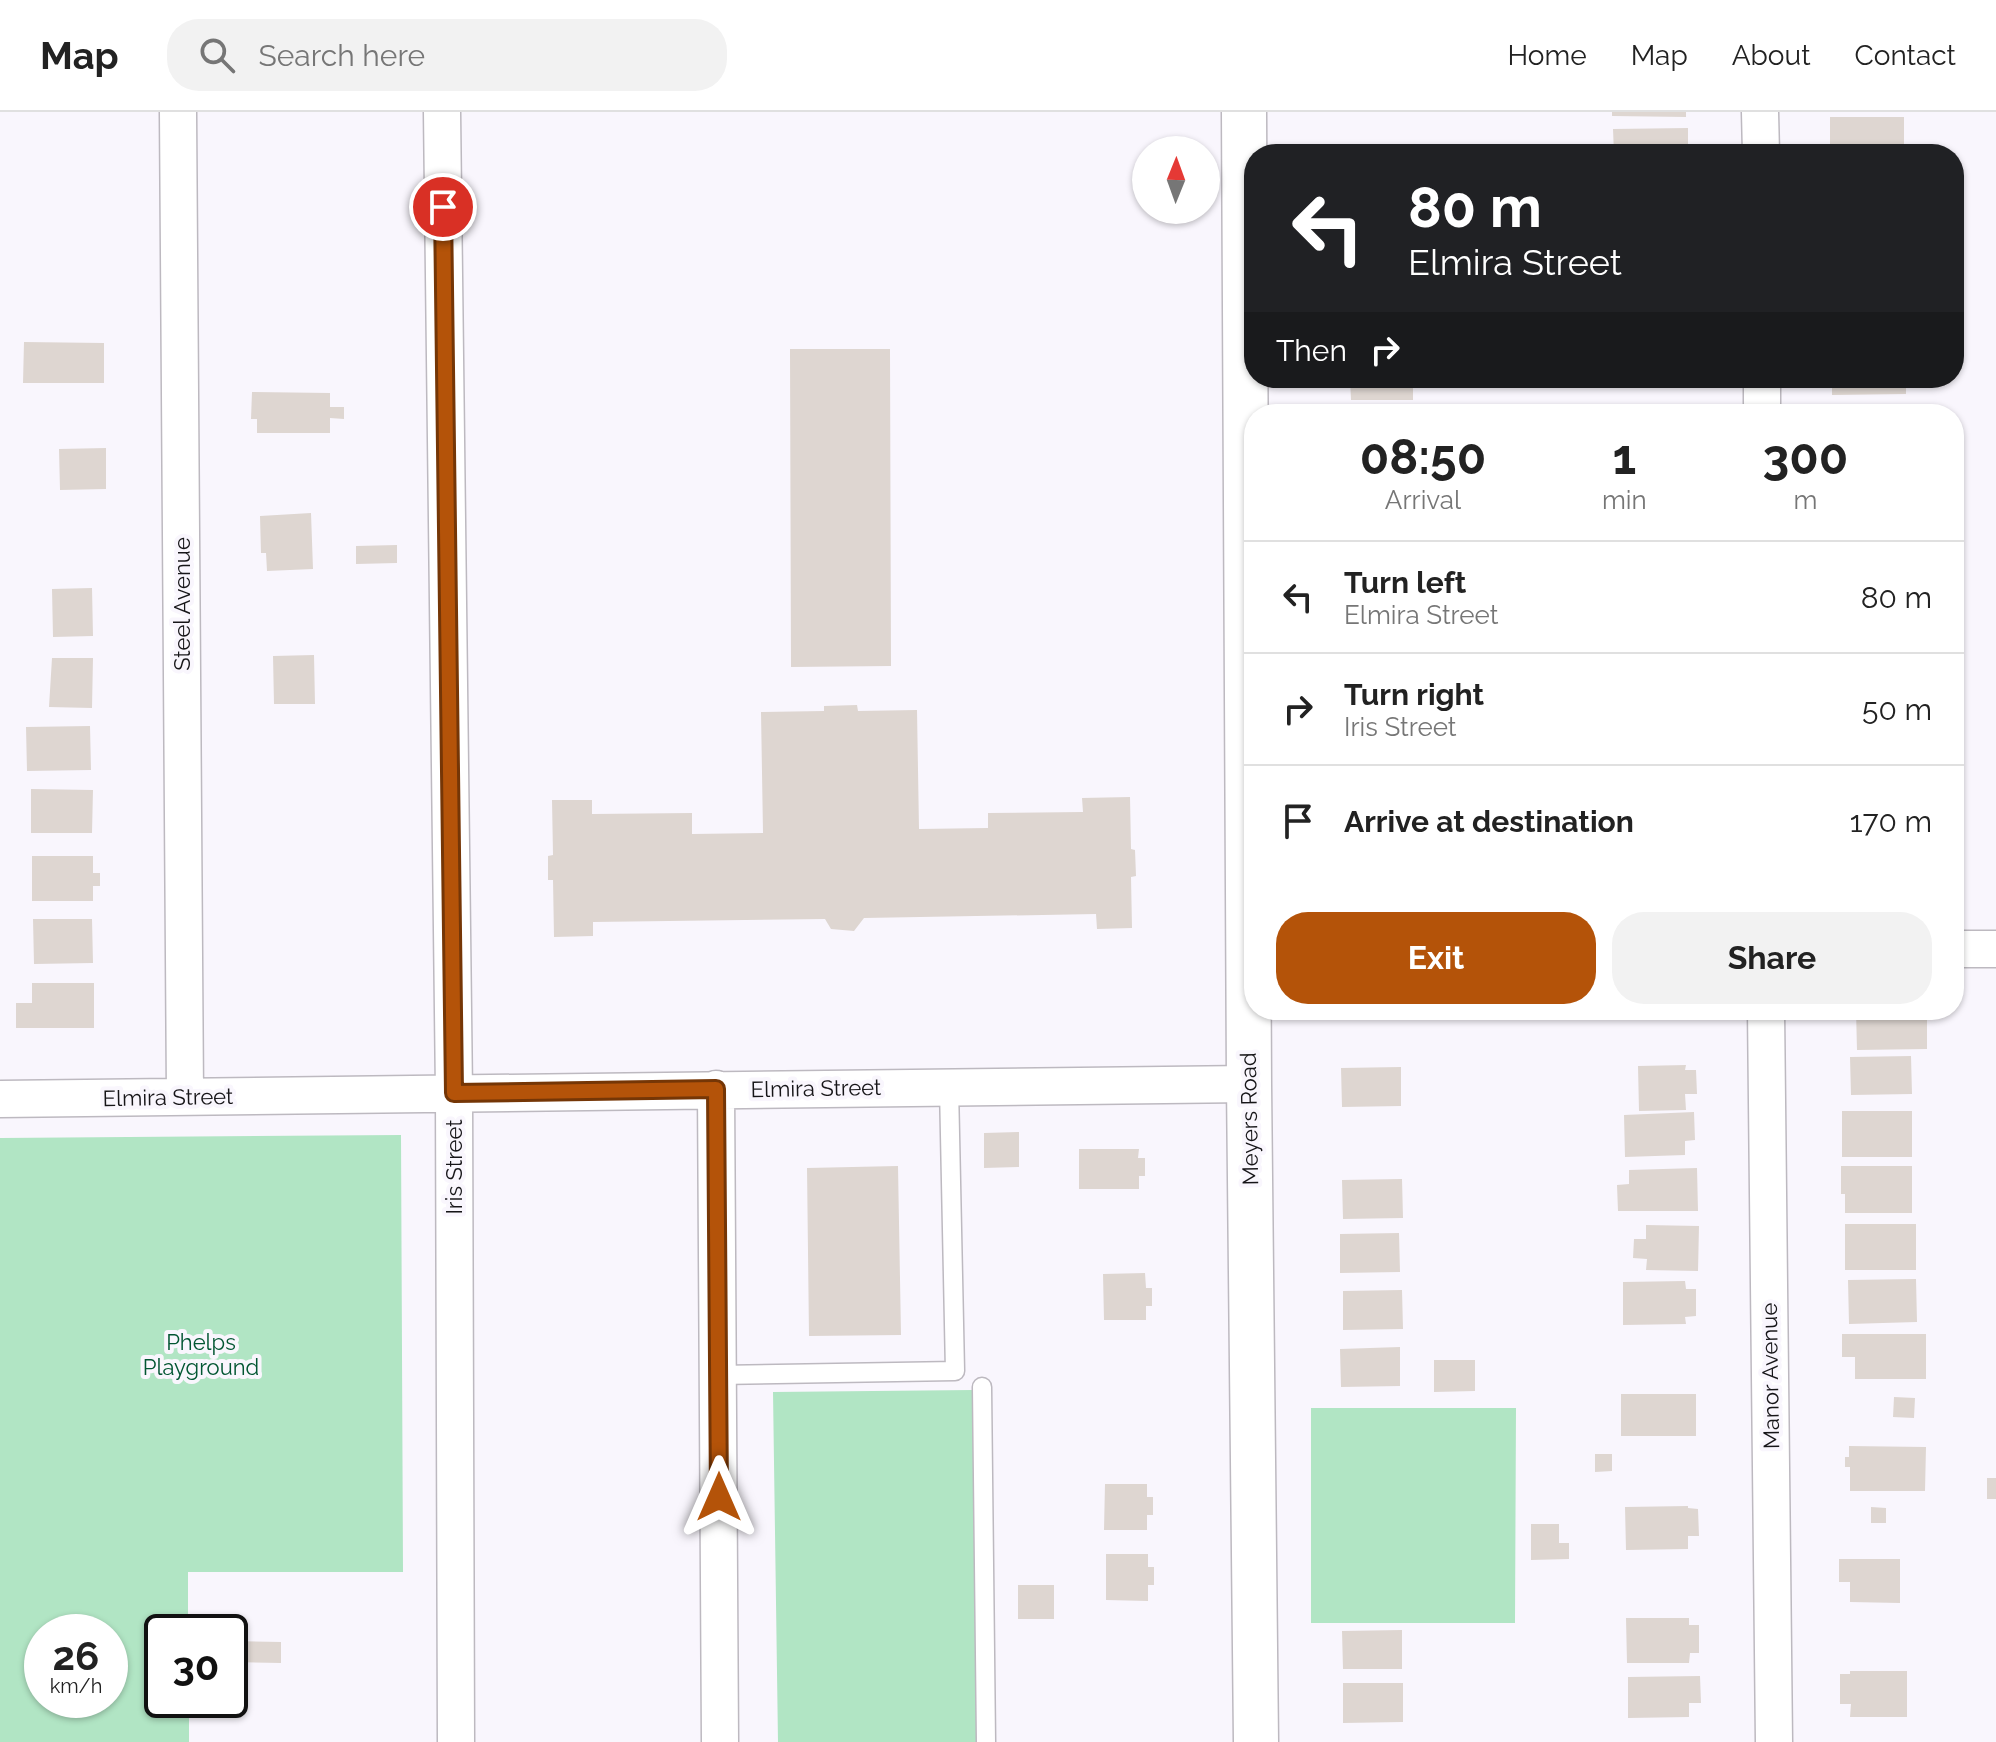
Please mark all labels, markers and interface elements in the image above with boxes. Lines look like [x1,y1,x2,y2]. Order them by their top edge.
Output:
search box [167,19,727,91]
text: Map [40,33,119,78]
icon: search [195,33,239,77]
text: Search here [259,38,425,73]
text: Home [1507,39,1587,72]
text: Map [1631,39,1688,72]
text: About [1732,39,1811,72]
text: Contact [1855,39,1956,72]
north arrow [1132,136,1220,224]
map controls [1132,136,1220,224]
pin [409,173,477,241]
text: 80 m [1408,174,1542,240]
icon: left [1276,176,1380,280]
icon: arrive [421,185,465,229]
text: Elmira Street [1408,241,1622,283]
icon: right [1363,328,1407,372]
text: Then [1276,333,1347,368]
text: 08:50 [1360,429,1486,485]
text: 1 [1612,429,1636,485]
text: 300 [1762,429,1848,485]
text: Arrival [1385,485,1461,515]
text: min [1602,485,1647,515]
text: m [1793,485,1817,515]
street label: Steel Avenue [169,537,195,671]
text: Turn left [1344,565,1466,600]
icon: left [1276,575,1320,619]
text: 80 m [1861,580,1932,615]
text: Elmira Street [1344,600,1498,630]
text: Turn right [1344,677,1484,712]
icon: right [1276,687,1320,731]
text: 50 m [1862,692,1932,727]
text: Iris Street [1344,712,1457,742]
icon: arrive [1276,799,1320,843]
text: Arrive at destination [1344,804,1634,839]
text: 170 m [1850,804,1932,839]
button: Exit [1276,912,1596,1004]
button: Share [1612,912,1932,1004]
street label: Meyers Road [1235,1052,1263,1186]
street label: Elmira Street [750,1074,882,1102]
street label: Elmira Street [102,1083,234,1111]
street label: Iris Street [441,1119,467,1215]
street label: Manor Avenue [1756,1302,1784,1449]
park label: Phelps Playground [143,1329,259,1380]
position arrow [677,1455,761,1539]
speed limit sign: 30 [144,1614,248,1718]
text: 26 [53,1632,99,1679]
text: km/h [50,1674,102,1698]

